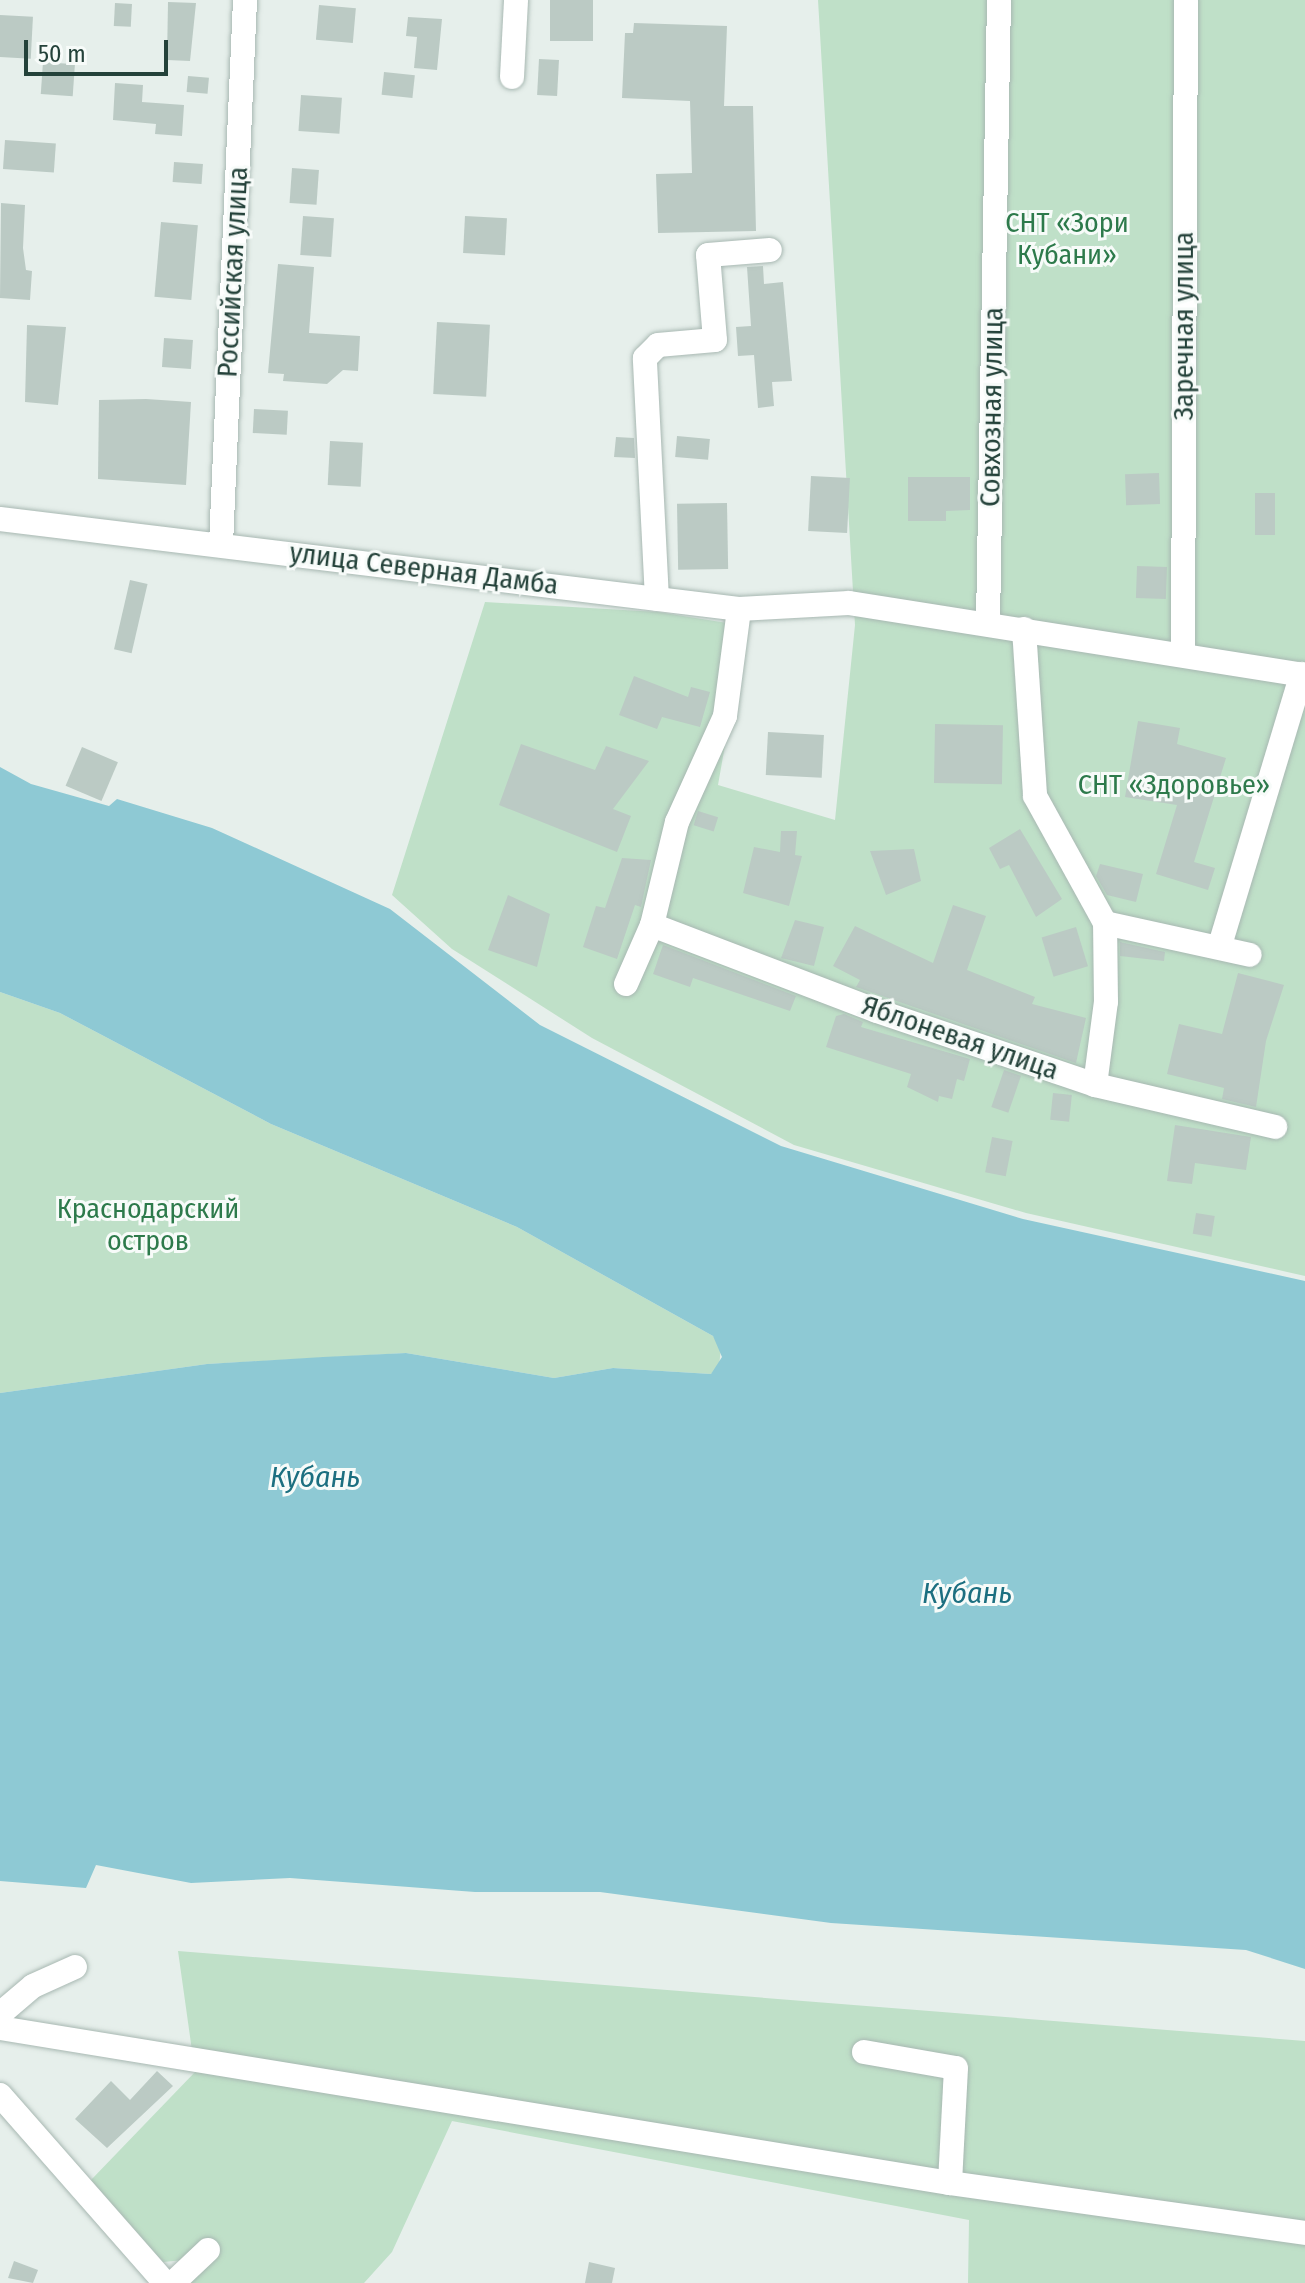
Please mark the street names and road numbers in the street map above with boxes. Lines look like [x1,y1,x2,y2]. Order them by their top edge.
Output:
street label: Российская улица [211,166,255,378]
street label: Заречная улица [1167,232,1201,420]
street label: Совхозная улица [973,307,1011,507]
street label: улица Северная Дамба [288,536,560,602]
street label: Яблоневая улица [857,989,1063,1087]

